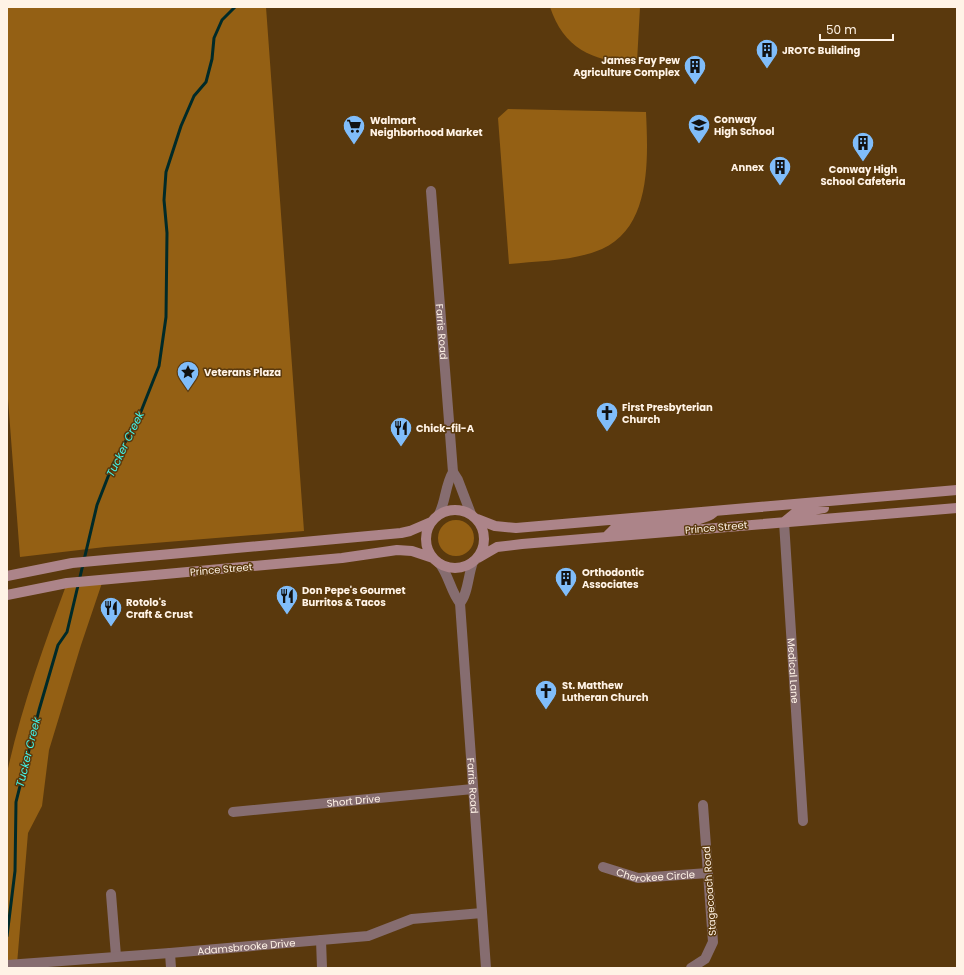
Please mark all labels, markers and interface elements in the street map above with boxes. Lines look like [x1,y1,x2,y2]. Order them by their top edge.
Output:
scale bar [820,16,893,42]
text: 50 m [826,21,857,38]
building icon: JROTC Building [754,37,780,70]
place label: JROTC Building [782,43,861,58]
place label: James Fay Pew Agriculture Complex [573,53,680,80]
building icon: James Fay Pew Agriculture Complex [682,53,708,86]
school or university icon: Conway High School [686,112,712,145]
place label: Conway High School [714,112,775,139]
supermarket icon: Walmart Neighborhood Market [341,113,367,146]
place label: Walmart Neighborhood Market [370,113,483,140]
building icon: Conway High School Cafeteria [850,130,876,163]
building icon: Annex [767,154,793,187]
place label: Annex [731,160,764,175]
place label: Conway High School Cafeteria [820,162,906,189]
street label: Farris Road [432,303,451,360]
place icon: Veterans Plaza [175,359,201,392]
place label: Veterans Plaza [204,365,281,380]
church icon: First Presbyterian Church [594,400,620,433]
place label: First Presbyterian Church [622,400,713,427]
water label: Tucker Creek [102,407,148,480]
restaurant icon: Chick-fil-A [388,415,414,448]
place label: Chick-fil-A [416,421,475,436]
street label: Prince Street [684,517,748,538]
street label: Prince Street [189,559,253,580]
building icon: Orthodontic Associates [553,565,579,598]
place label: Orthodontic Associates [582,565,644,592]
restaurant icon: Don Pepe's Gourmet Burritos & Tacos [274,583,300,616]
place label: Don Pepe's Gourmet Burritos & Tacos [302,583,406,610]
restaurant icon: Rotolo's Craft & Crust [98,595,124,628]
place label: Rotolo's Craft & Crust [126,595,193,622]
street label: Medical Lane [783,637,803,704]
church icon: St. Matthew Lutheran Church [533,678,559,711]
place label: St. Matthew Lutheran Church [562,678,649,705]
water label: Tucker Creek [12,714,45,789]
street label: Farris Road [463,757,482,814]
street label: Short Drive [326,791,381,811]
street label: Stagecoach Road [699,846,720,936]
street label: Cherokee Circle [614,865,695,886]
street label: Adamsbrooke Drive [197,935,296,959]

